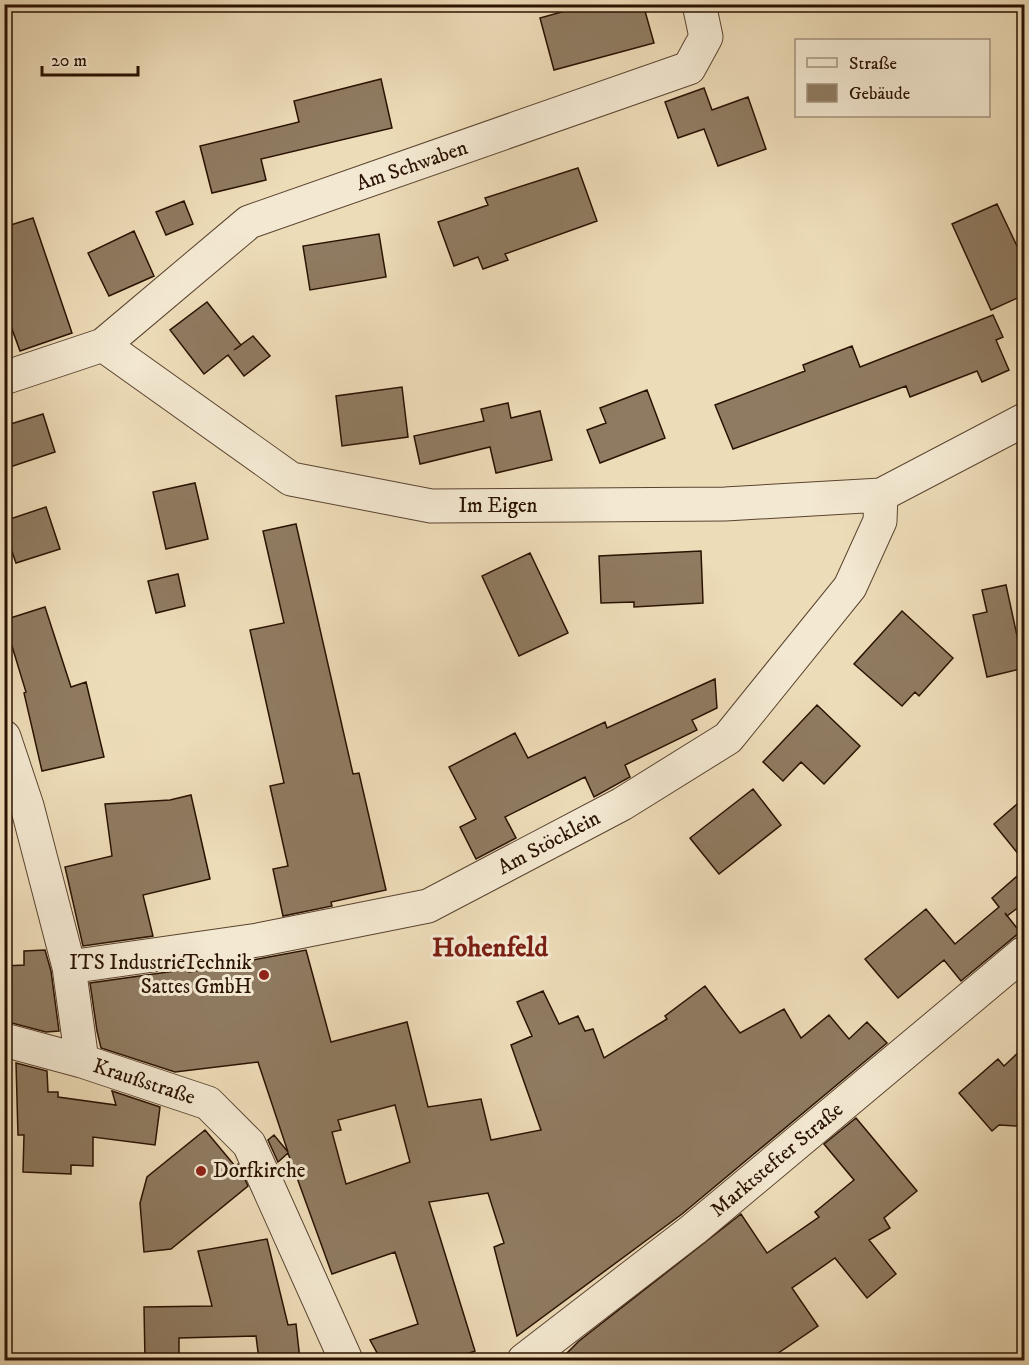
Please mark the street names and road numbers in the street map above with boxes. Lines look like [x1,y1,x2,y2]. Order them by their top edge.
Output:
street label: Am Schwaben [353,135,471,197]
street label: Im Eigen [458,493,538,519]
street label: Am Stöcklein [493,805,605,881]
street label: Kraußstraße [89,1053,199,1111]
street label: Marktstefter Straße [705,1097,849,1223]

